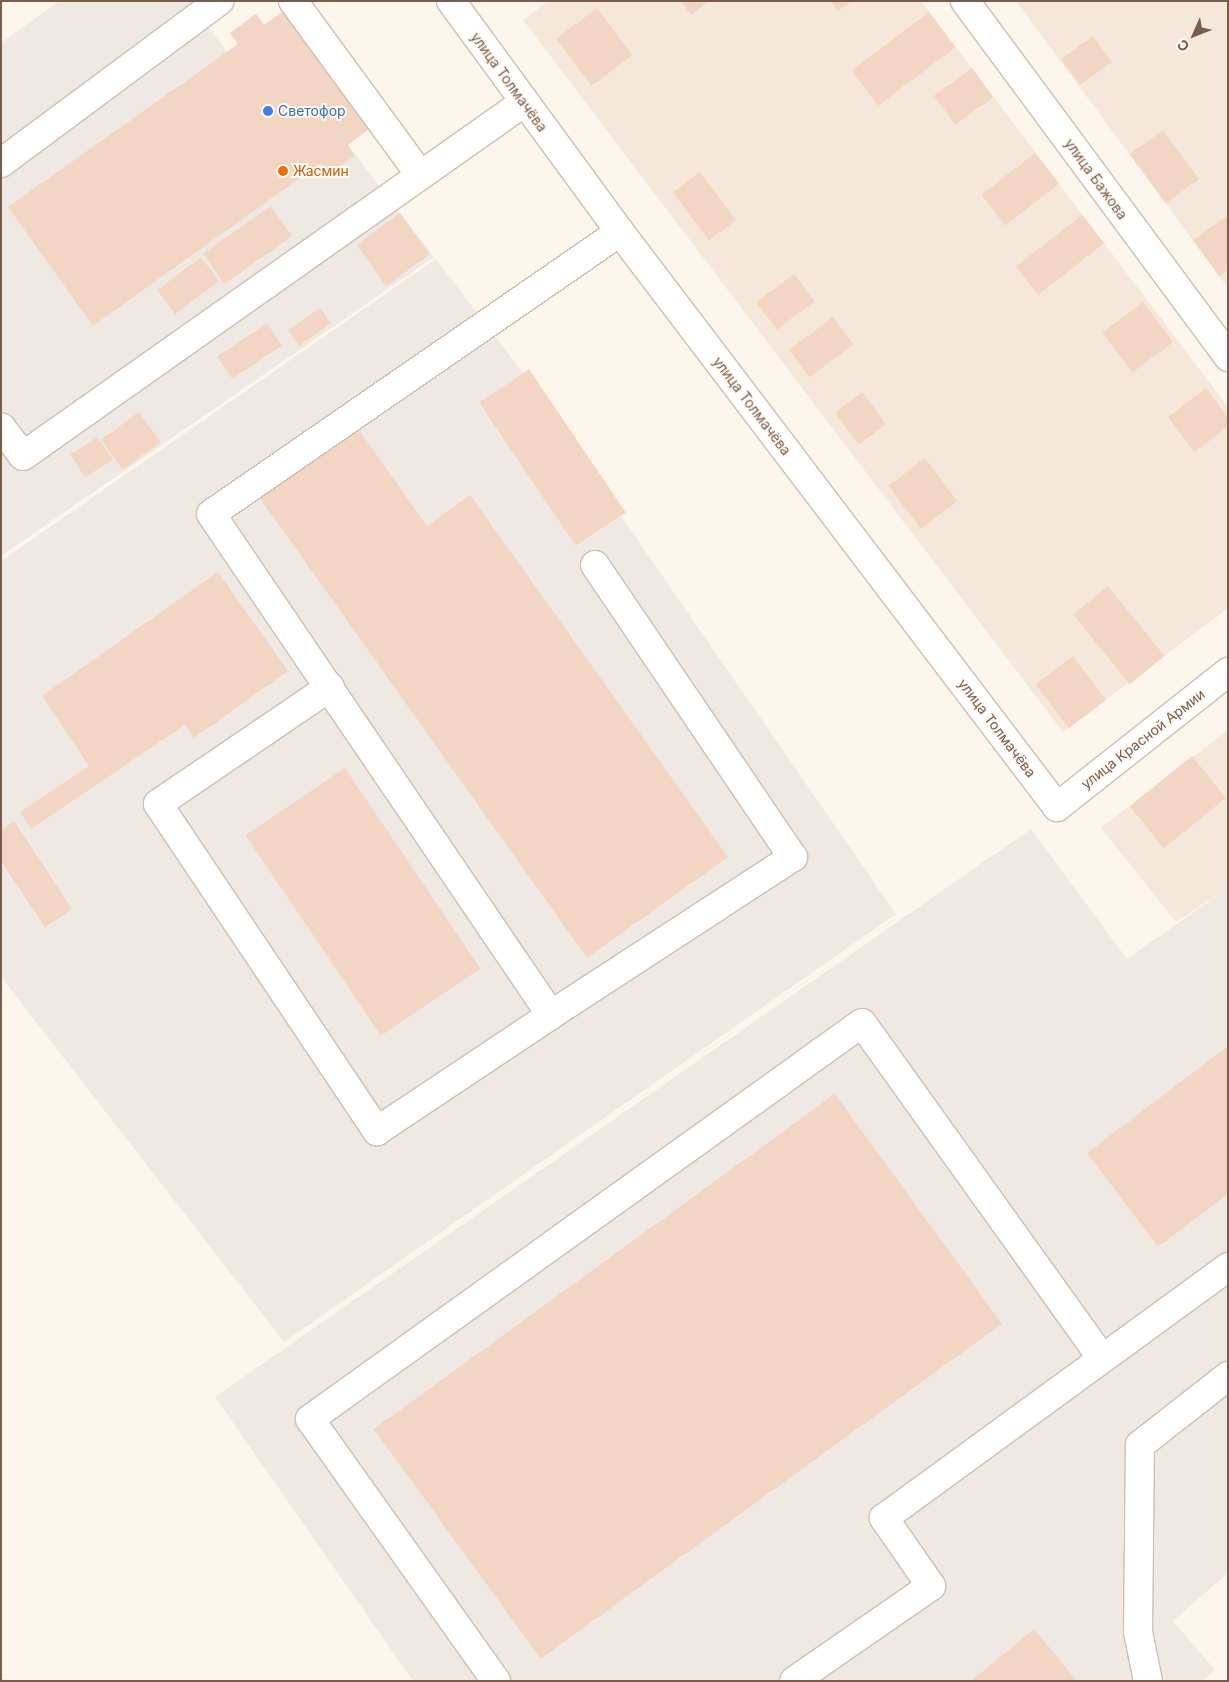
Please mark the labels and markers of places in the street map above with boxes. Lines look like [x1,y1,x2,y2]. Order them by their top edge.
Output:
place label: Светофор [278,103,346,119]
marker: Светофор [262,105,274,117]
place label: Жасмин [293,163,349,179]
marker: Жасмин [277,165,289,177]

